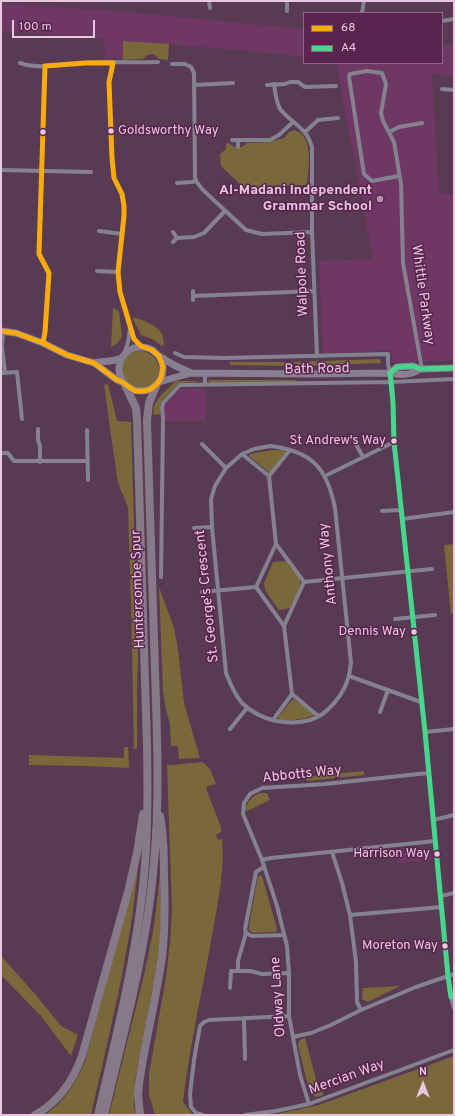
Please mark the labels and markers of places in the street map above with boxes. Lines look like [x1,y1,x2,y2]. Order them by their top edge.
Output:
place label: Goldsworthy Way [118,123,219,139]
marker: Goldsworthy Way [106,126,116,136]
unlabelled marker [38,127,48,137]
place label: Al-Madani Independent Grammar School [219,183,372,216]
marker: Al-Madani Independent Grammar School [375,194,385,204]
place label: St Andrew's Way [290,433,386,449]
marker: St Andrew's Way [389,436,399,446]
place label: Dennis Way [339,624,406,640]
marker: Dennis Way [409,627,419,637]
place label: Harrison Way [353,846,430,862]
marker: Harrison Way [432,849,442,859]
place label: Moreton Way [362,938,438,954]
marker: Moreton Way [440,941,450,951]

